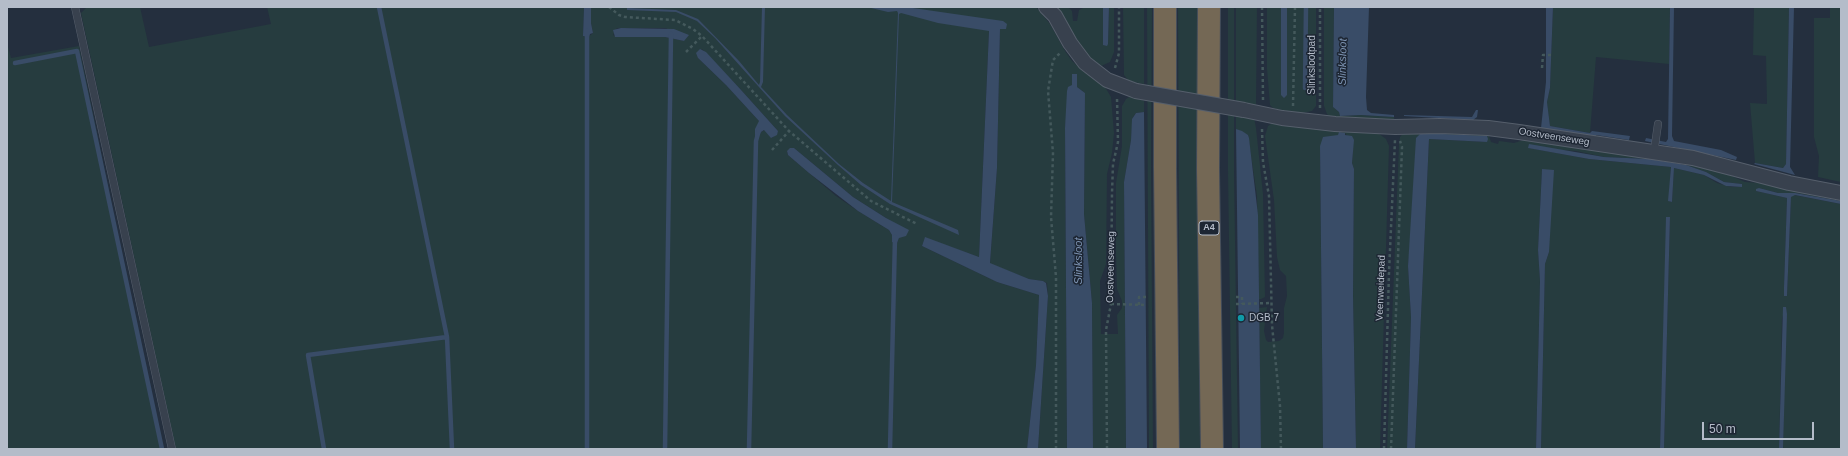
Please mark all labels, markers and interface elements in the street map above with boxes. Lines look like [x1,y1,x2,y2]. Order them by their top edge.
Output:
street label: Slinkslootpad [1306,35,1318,95]
water label: Slinksloot [1336,38,1350,86]
street label: Oostveenseweg [1518,125,1590,149]
road number: A4 [1199,221,1219,235]
street label: Oostveenseweg [1104,231,1118,303]
water label: Slinksloot [1072,237,1086,285]
street label: Veenweidepad [1374,255,1388,321]
place label: DGB 7 [1249,312,1279,324]
marker: DGB 7 [1236,313,1246,323]
scale bar [1704,414,1816,440]
text: 50 m [1709,422,1736,436]

